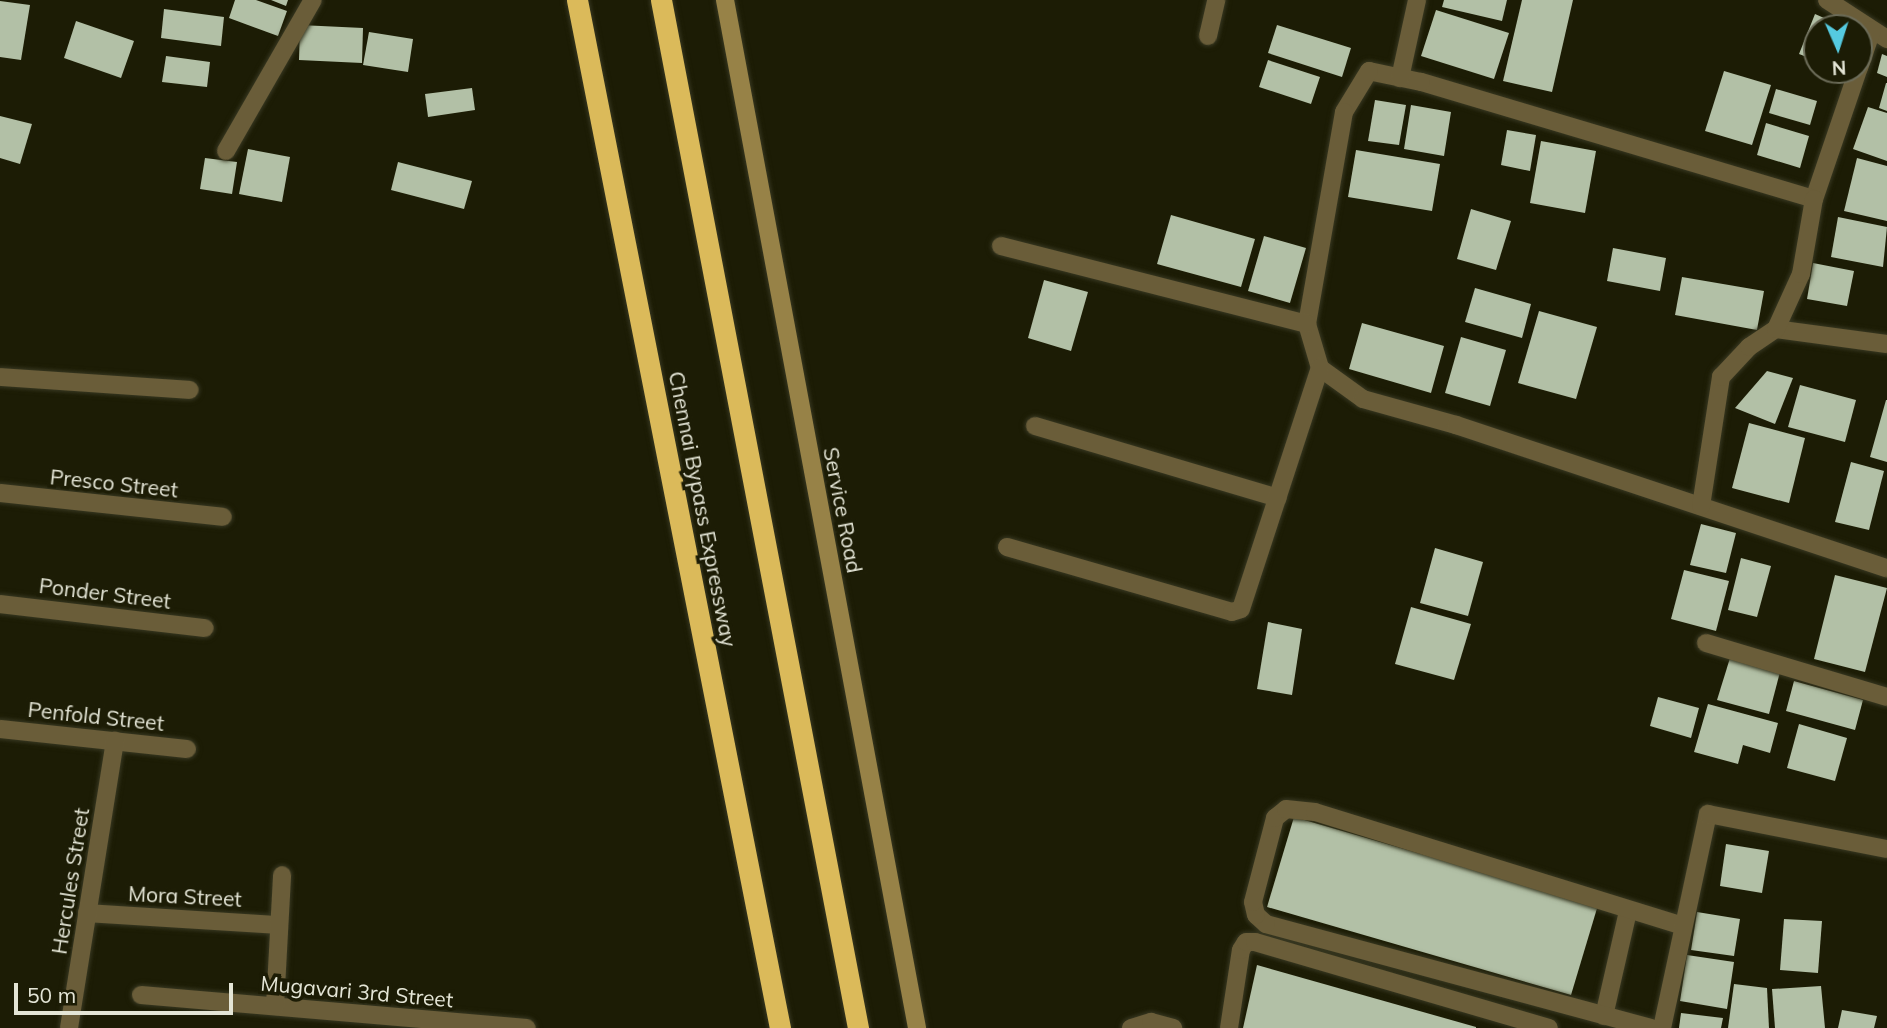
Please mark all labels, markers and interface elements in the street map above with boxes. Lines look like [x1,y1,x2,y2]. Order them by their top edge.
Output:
north arrow [1803,14,1873,84]
text: N [1831,56,1847,80]
street label: Chennai Bypass Expressway [664,369,742,649]
street label: Service Road [818,445,868,575]
street label: Presco Street [49,464,179,502]
street label: Ponder Street [38,572,172,614]
street label: Penfold Street [27,696,165,736]
street label: Hercules Street [46,806,94,956]
street label: Mora Street [128,880,242,912]
scale bar [18,968,236,1012]
street label: Mugavari 3rd Street [260,970,454,1012]
text: 50 m [27,982,76,1008]

